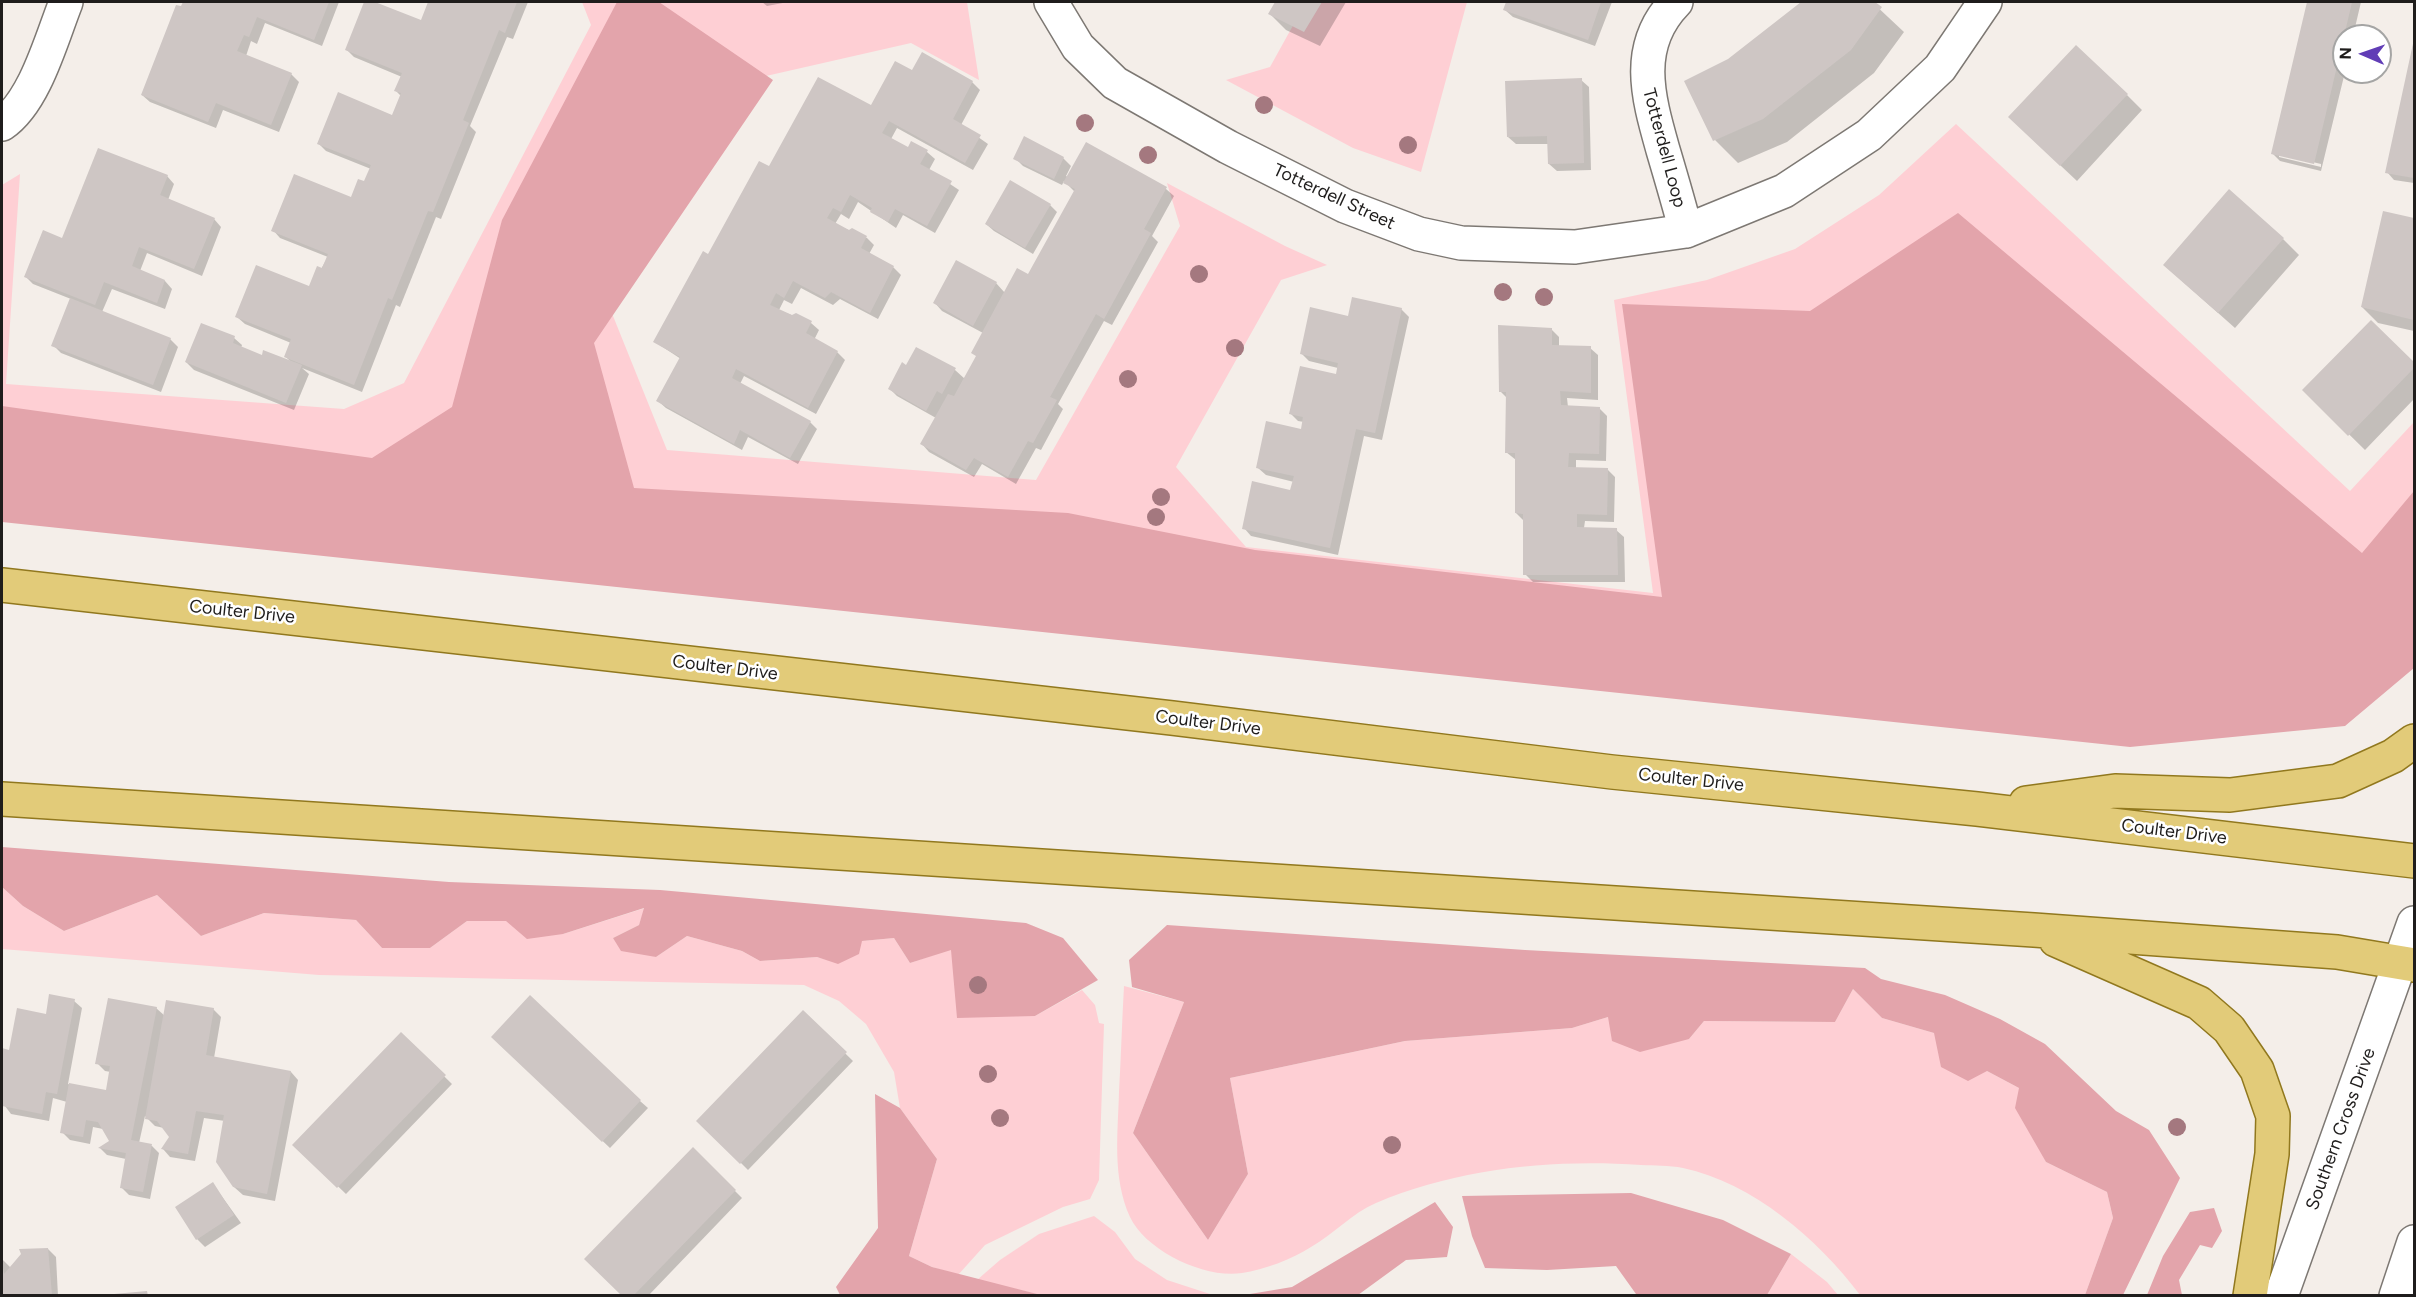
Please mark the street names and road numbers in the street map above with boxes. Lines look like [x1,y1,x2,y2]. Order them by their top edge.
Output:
street label: Totterdell Loop [1638,86,1690,210]
street label: Totterdell Street [1270,159,1398,235]
street label: Coulter Drive [188,596,296,628]
street label: Coulter Drive [671,651,779,685]
street label: Coulter Drive [1154,706,1262,740]
street label: Coulter Drive [1637,764,1745,796]
street label: Coulter Drive [2120,815,2228,849]
street label: Southern Cross Drive [2302,1045,2380,1213]

